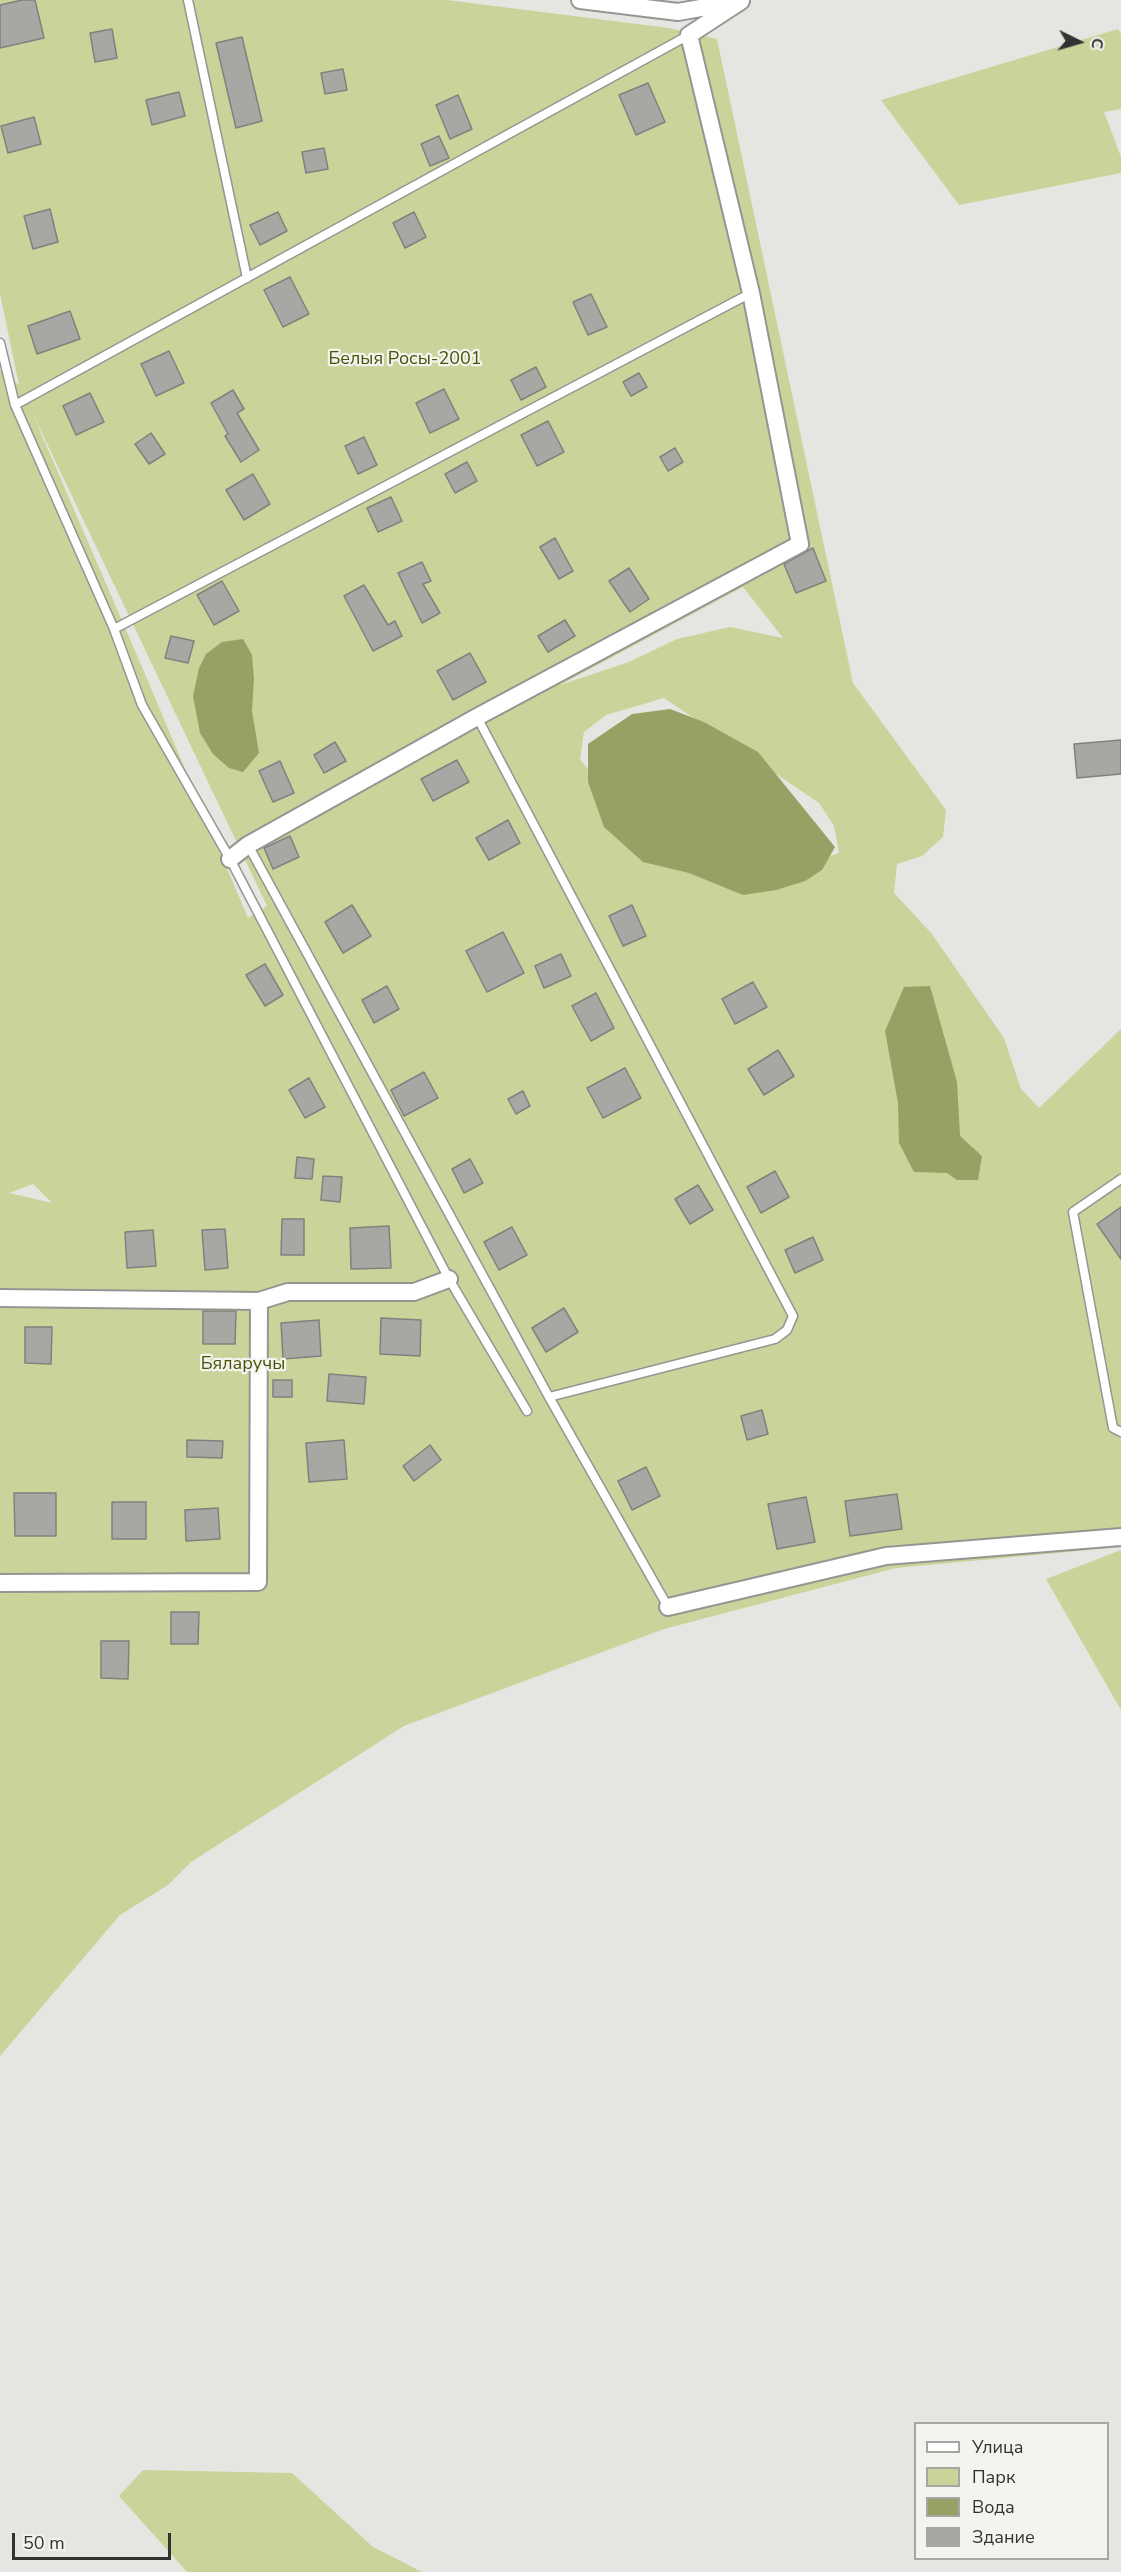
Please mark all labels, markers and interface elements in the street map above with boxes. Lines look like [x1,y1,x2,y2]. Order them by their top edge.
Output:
north arrow [1049,12,1109,72]
text: С [1085,37,1108,50]
park label: Белыя Росы-2001 [328,349,482,371]
park label: Бяларучы [201,1354,285,1376]
legend [914,2422,1109,2560]
text: Улица [972,2435,1023,2459]
text: Парк [972,2465,1015,2489]
text: Вода [972,2495,1015,2519]
scale bar [15,2521,174,2559]
text: Здание [972,2525,1035,2549]
text: 50 m [23,2531,65,2555]

